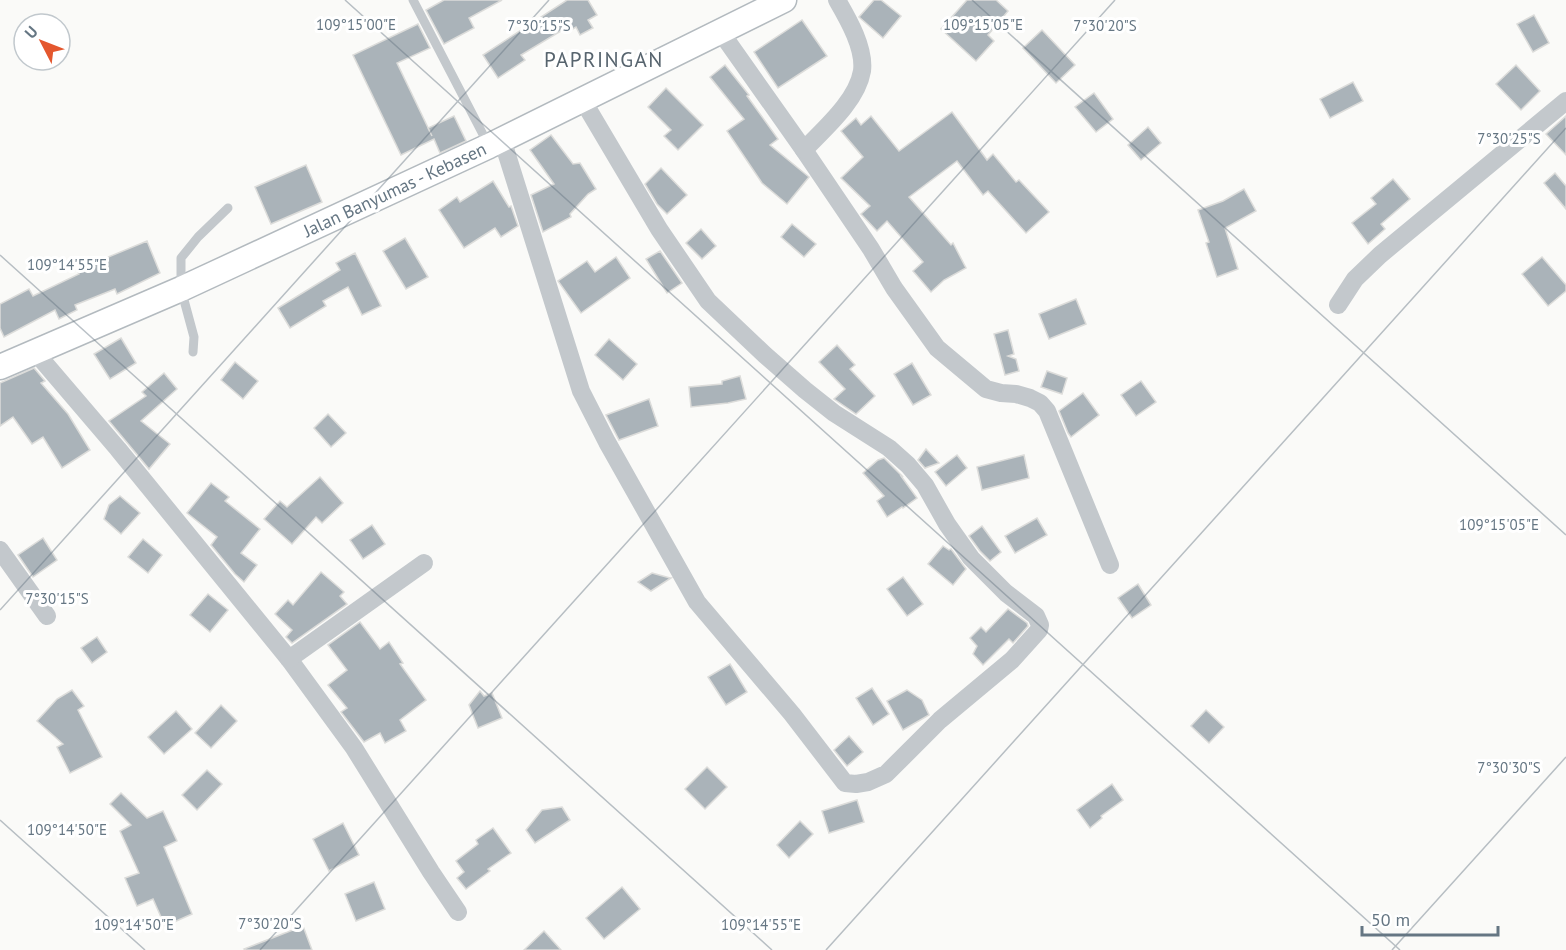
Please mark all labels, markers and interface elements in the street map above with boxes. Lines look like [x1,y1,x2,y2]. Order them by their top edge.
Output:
north arrow [12,12,72,72]
text: 109°15'00"E [316,15,396,34]
text: 109°15'05"E [943,15,1023,34]
text: 7°30'15"S [507,16,571,35]
text: 7°30'20"S [1073,16,1137,35]
text: U [20,22,42,42]
district label: PAPRINGAN [544,46,664,73]
text: 7°30'25"S [1477,129,1541,148]
street label: Jalan Banyumas - Kebasen [299,137,490,242]
text: 109°14'55"E [27,255,107,274]
text: 109°15'05"E [1459,515,1539,534]
text: 7°30'15"S [25,589,89,608]
text: 7°30'30"S [1477,758,1541,777]
text: 109°14'50"E [27,820,107,839]
scale bar [1362,899,1498,937]
text: 50 m [1371,908,1410,931]
text: 7°30'20"S [238,914,302,933]
text: 109°14'50"E [94,915,174,934]
text: 109°14'55"E [721,915,801,934]

